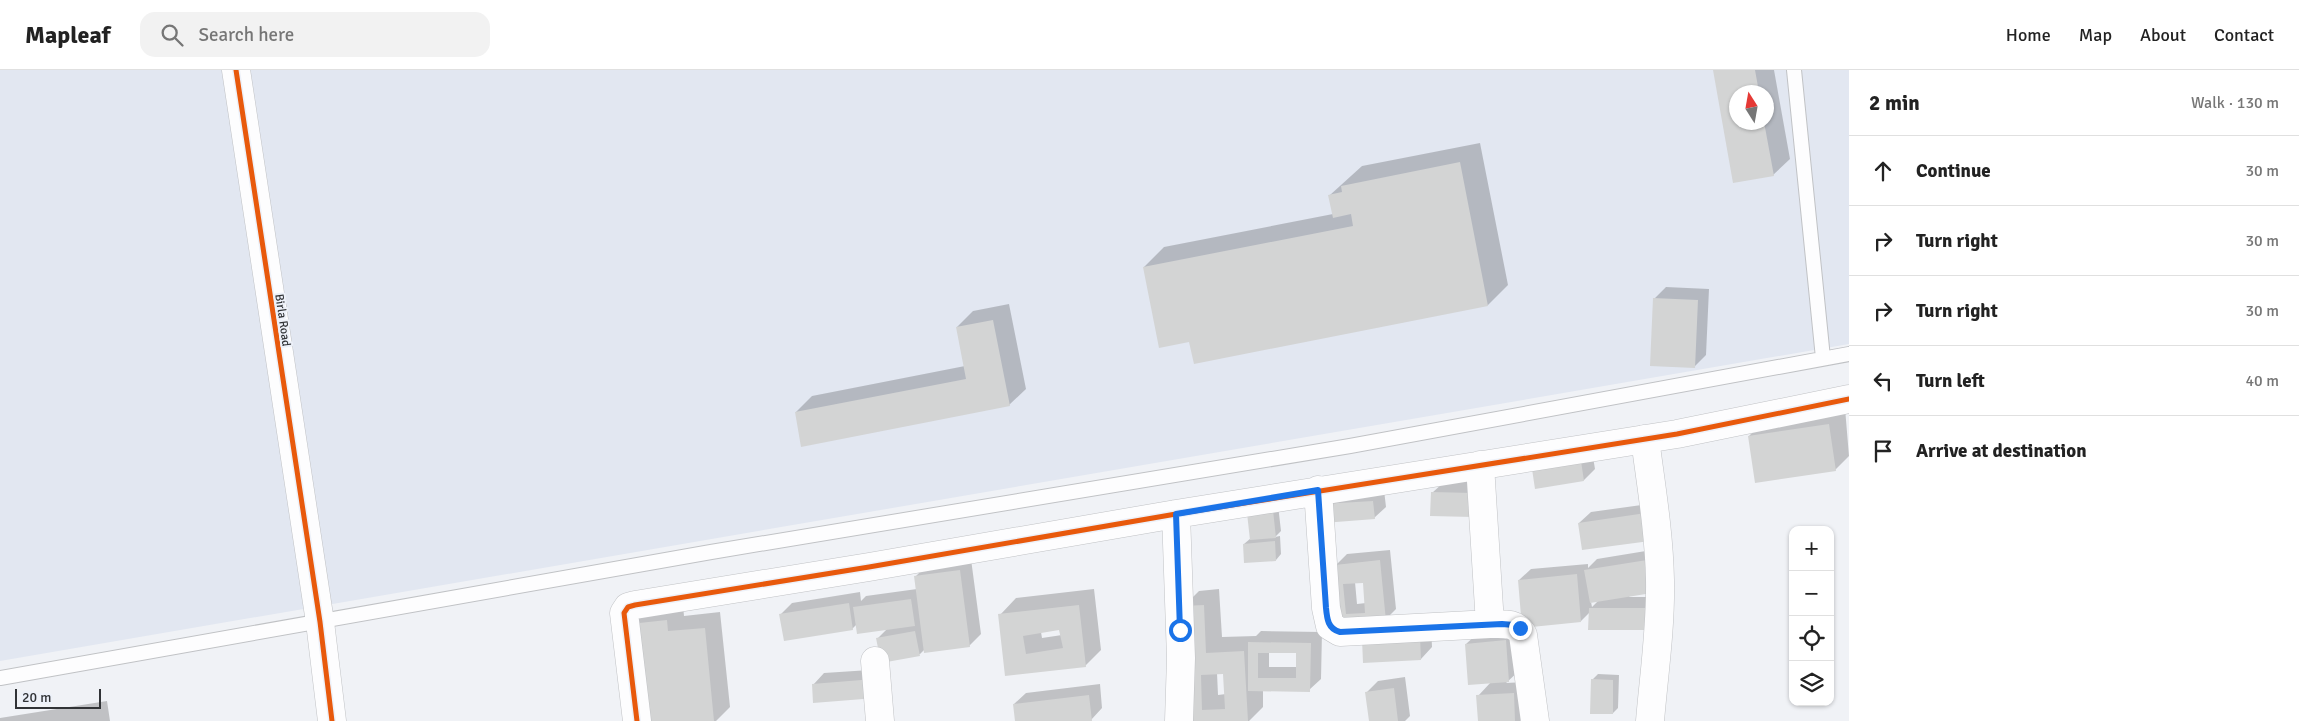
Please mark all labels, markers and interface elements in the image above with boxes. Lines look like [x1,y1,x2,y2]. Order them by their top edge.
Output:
search box [140,12,490,57]
text: Mapleaf [25,20,110,50]
icon: search [158,21,186,49]
text: Search here [198,23,294,47]
text: Home [2006,24,2051,46]
text: Map [2079,24,2112,46]
text: About [2140,24,2186,46]
text: Contact [2214,24,2274,46]
north arrow [1729,85,1774,130]
text: 2 min [1869,90,1920,116]
text: Walk · 130 m [2191,93,2279,113]
icon: ahead [1869,157,1897,185]
text: Continue [1916,159,1991,183]
text: 30 m [2245,161,2279,181]
icon: right [1869,227,1897,255]
text: Turn right [1916,229,1998,253]
text: 30 m [2245,231,2279,251]
street label: Birla Road [271,293,294,347]
icon: right [1869,297,1897,325]
text: Turn right [1916,299,1998,323]
text: 30 m [2245,301,2279,321]
icon: left [1869,367,1897,395]
text: Turn left [1916,369,1985,393]
text: 40 m [2245,371,2279,391]
icon: arrive [1869,437,1897,465]
text: Arrive at destination [1916,439,2087,463]
map controls [1789,526,1834,706]
button: + [1789,526,1834,571]
button: − [1789,571,1834,616]
button: locate [1789,616,1834,661]
route end [1509,617,1532,640]
route start [1169,619,1192,642]
button: layers [1789,661,1834,706]
scale bar [15,686,101,709]
text: 20 m [22,689,51,706]

